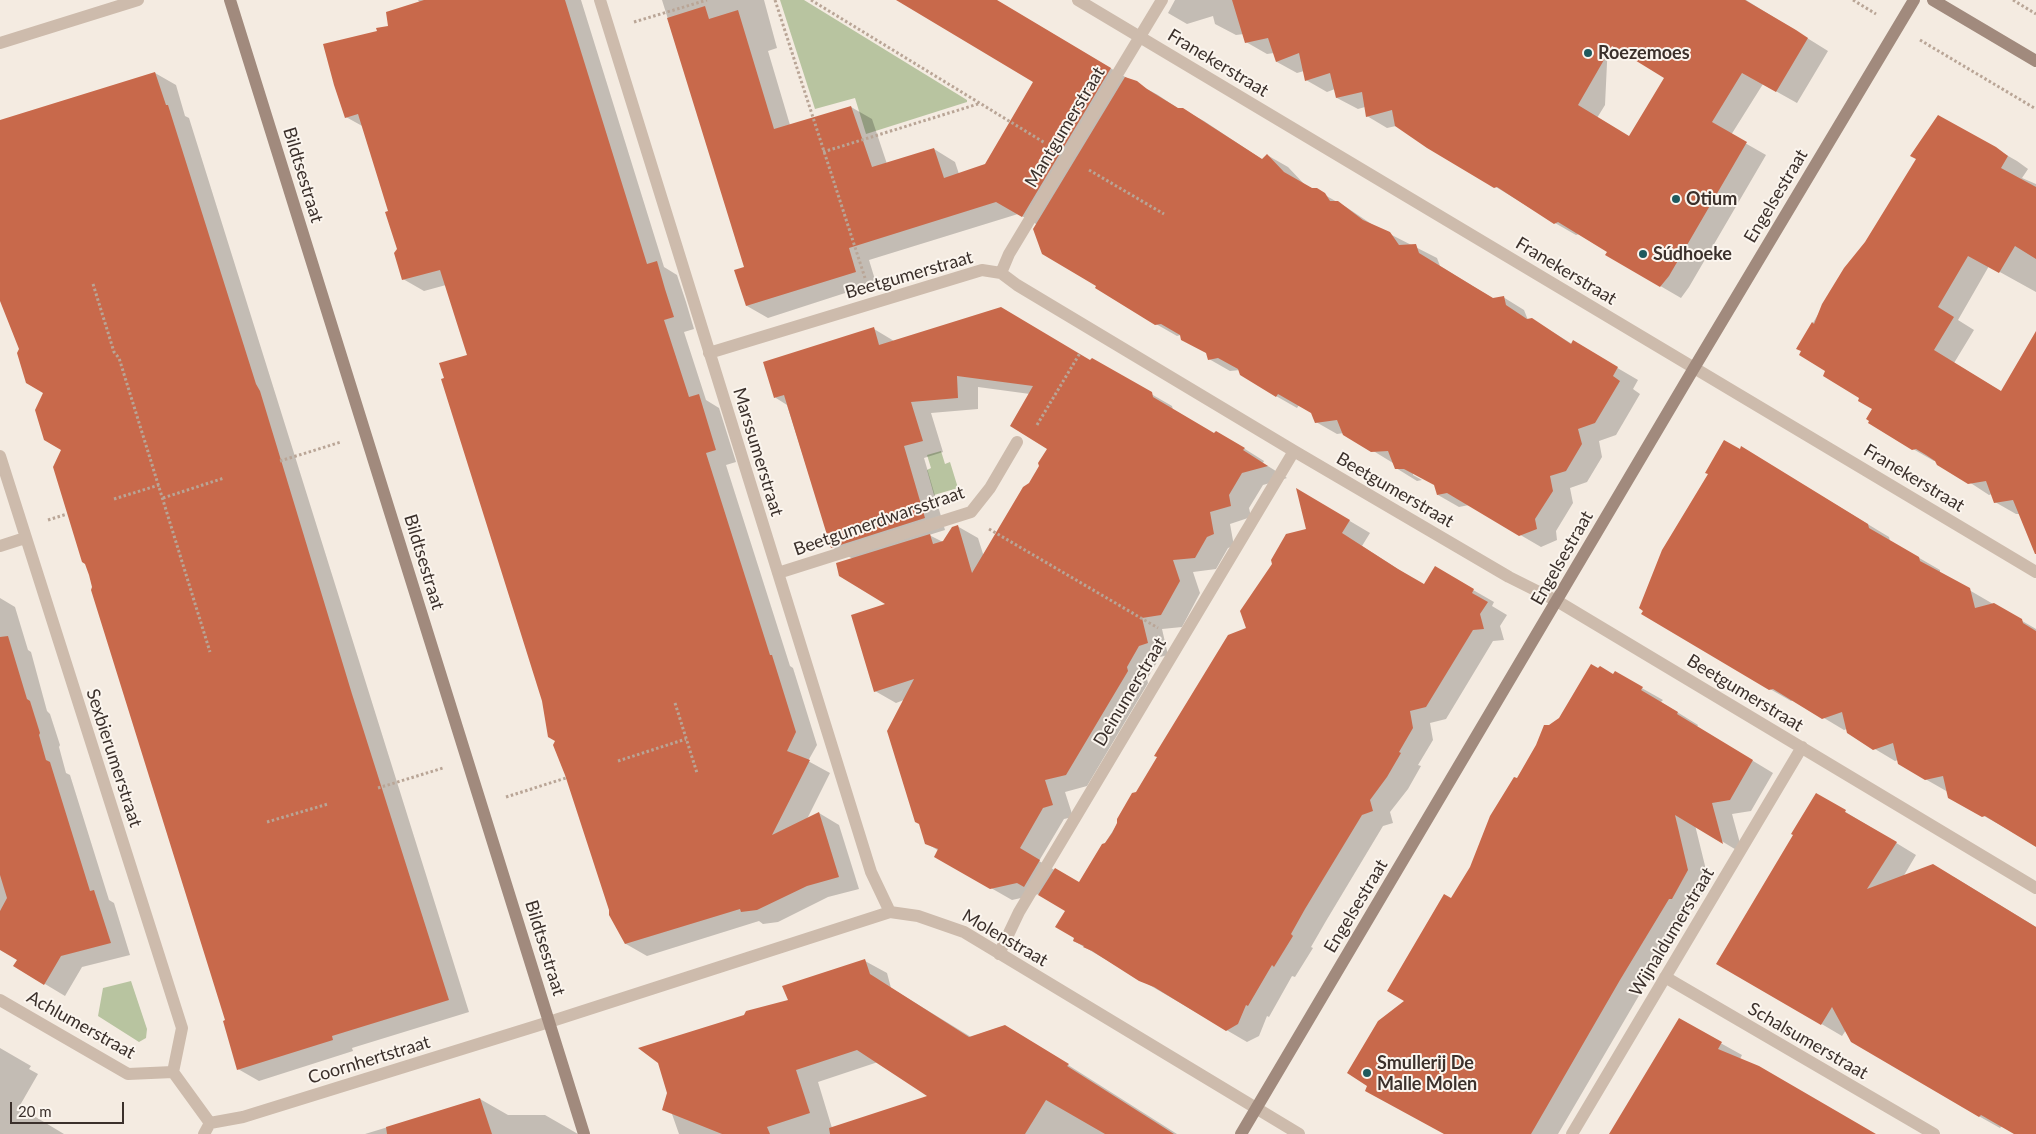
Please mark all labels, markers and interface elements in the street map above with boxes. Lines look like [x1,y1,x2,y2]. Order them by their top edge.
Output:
street label: Franekerstraat [1164,24,1272,102]
place label: Roezemoes [1598,42,1690,64]
marker: Roezemoes [1582,47,1594,59]
street label: Mantgumerstraat [1021,63,1109,191]
street label: Bildtsestraat [278,125,328,225]
street label: Engelsestraat [1740,145,1812,247]
place label: Otium [1686,188,1737,210]
marker: Otium [1670,193,1682,205]
street label: Franekerstraat [1512,232,1620,310]
place label: Súdhoeke [1653,243,1732,265]
street label: Beetgumerstraat [843,246,975,304]
marker: Súdhoeke [1637,248,1649,260]
street label: Marssumerstraat [728,385,788,519]
street label: Franekerstraat [1860,439,1968,517]
street label: Beetgumerstraat [1332,448,1458,532]
street label: Beetgumerdwarsstraat [791,482,967,560]
street label: Engelsestraat [1526,507,1598,609]
street label: Bildtsestraat [399,512,449,612]
street label: Deinumerstraat [1089,634,1171,750]
street label: Beetgumerstraat [1683,650,1807,736]
street label: Sexbierumerstraat [81,686,147,830]
street label: Engelsestraat [1320,855,1392,957]
street label: Wijnaldumerstraat [1625,864,1719,1000]
street label: Bildtsestraat [520,898,570,998]
street label: Molenstraat [958,905,1052,971]
street label: Achlumerstraat [23,986,139,1064]
street label: Schalsumerstraat [1744,998,1872,1084]
street label: Coornhertstraat [305,1031,433,1089]
place label: Smullerij De Malle Molen [1377,1052,1477,1094]
marker: Smullerij De Malle Molen [1361,1067,1373,1079]
scale bar [12,1092,126,1124]
text: 20 m [18,1102,52,1120]

